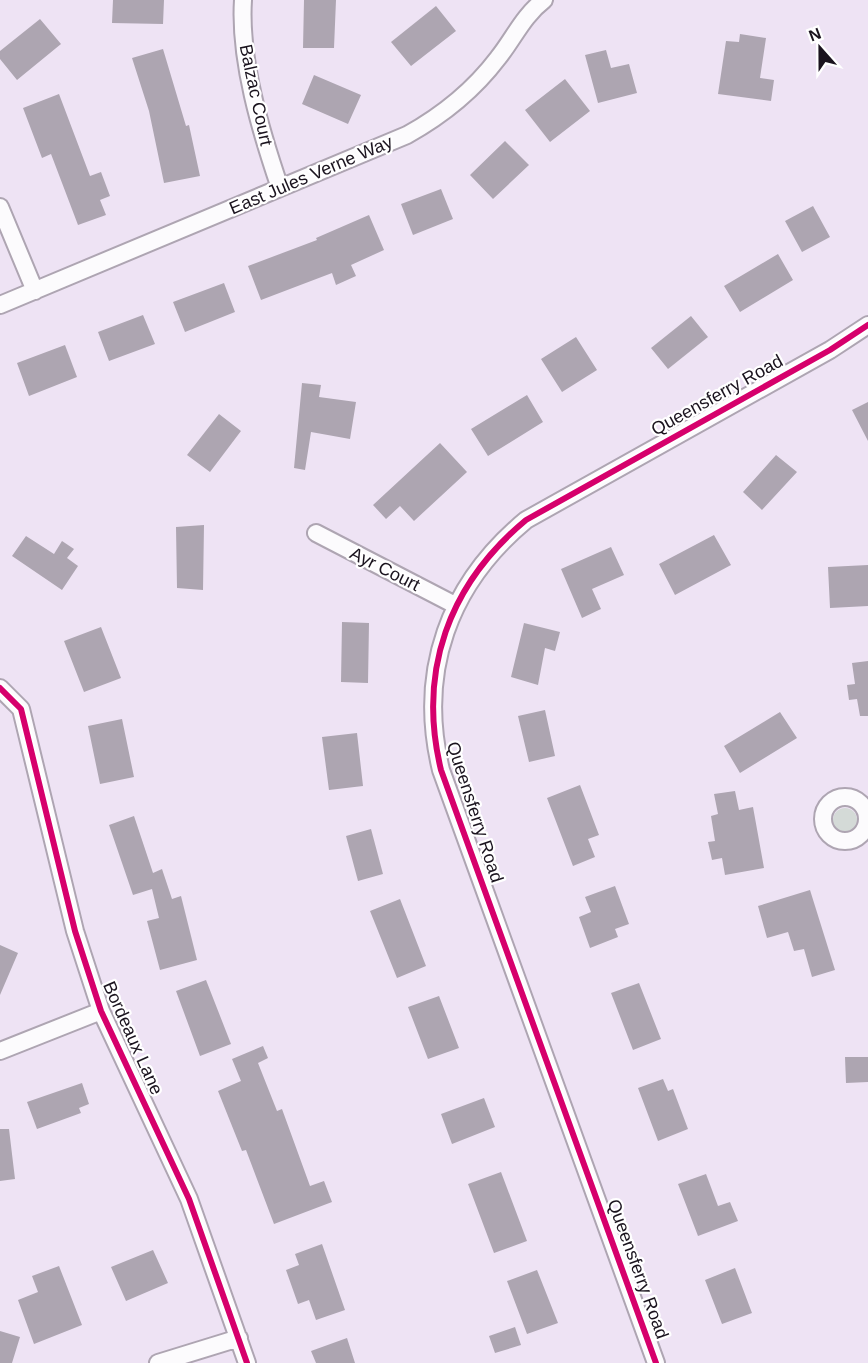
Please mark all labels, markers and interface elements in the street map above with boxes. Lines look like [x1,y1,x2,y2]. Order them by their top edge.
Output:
north arrow [790,18,850,78]
text: N [806,24,823,44]
street label: Balzac Court [236,43,276,147]
street label: East Jules Verne Way [226,132,396,218]
street label: Queensferry Road [648,351,786,439]
street label: Ayr Court [347,543,423,595]
street label: Queensferry Road [443,739,507,885]
street label: Bordeaux Lane [99,978,167,1098]
street label: Queensferry Road [603,1196,673,1342]

